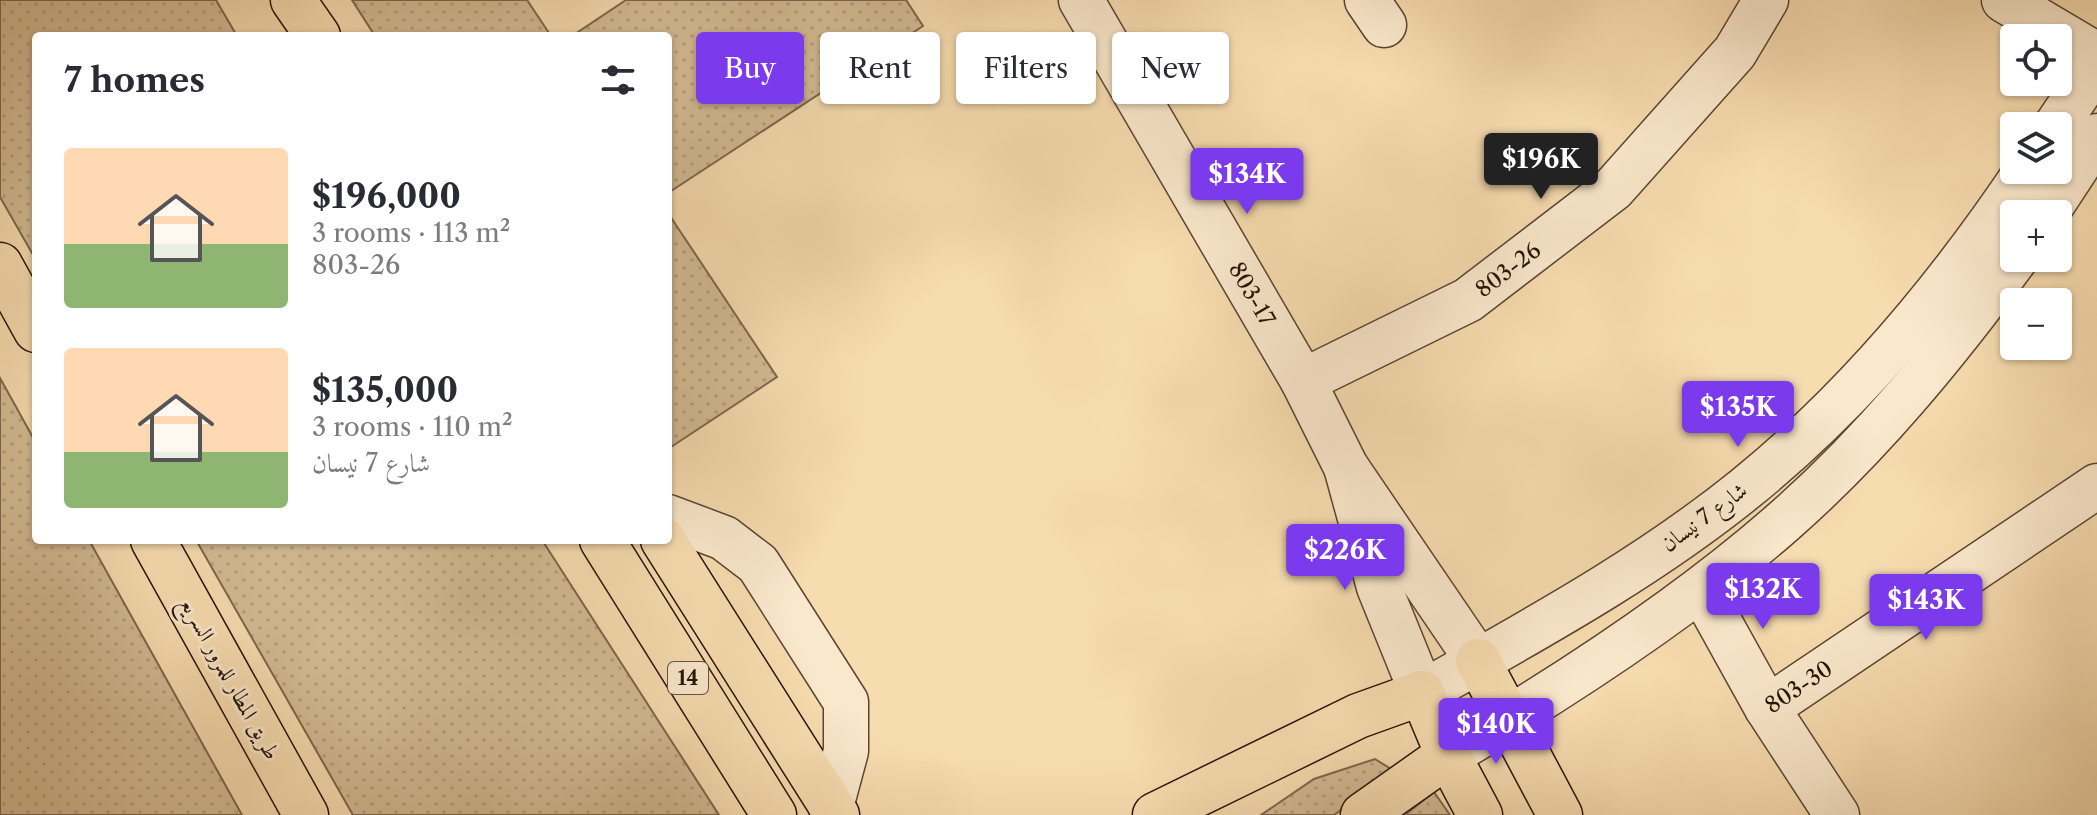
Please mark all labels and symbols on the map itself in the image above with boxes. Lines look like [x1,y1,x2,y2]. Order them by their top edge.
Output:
pin: $196K [1485,133,1597,201]
pin: $134K [1191,148,1303,216]
street label: 803-26 [1470,236,1546,303]
street label: 803-17 [1223,257,1281,331]
pin: $135K [1682,381,1794,449]
street label: شارع 7 نيسان [1656,477,1755,561]
pin: $226K [1289,524,1401,592]
pin: $132K [1707,563,1819,631]
pin: $143K [1870,574,1982,642]
street label: طريق المطار للمرور السريع [169,592,286,767]
street label: 803-30 [1760,655,1837,719]
road number: 14 [668,662,708,694]
pin: $140K [1440,698,1552,766]

